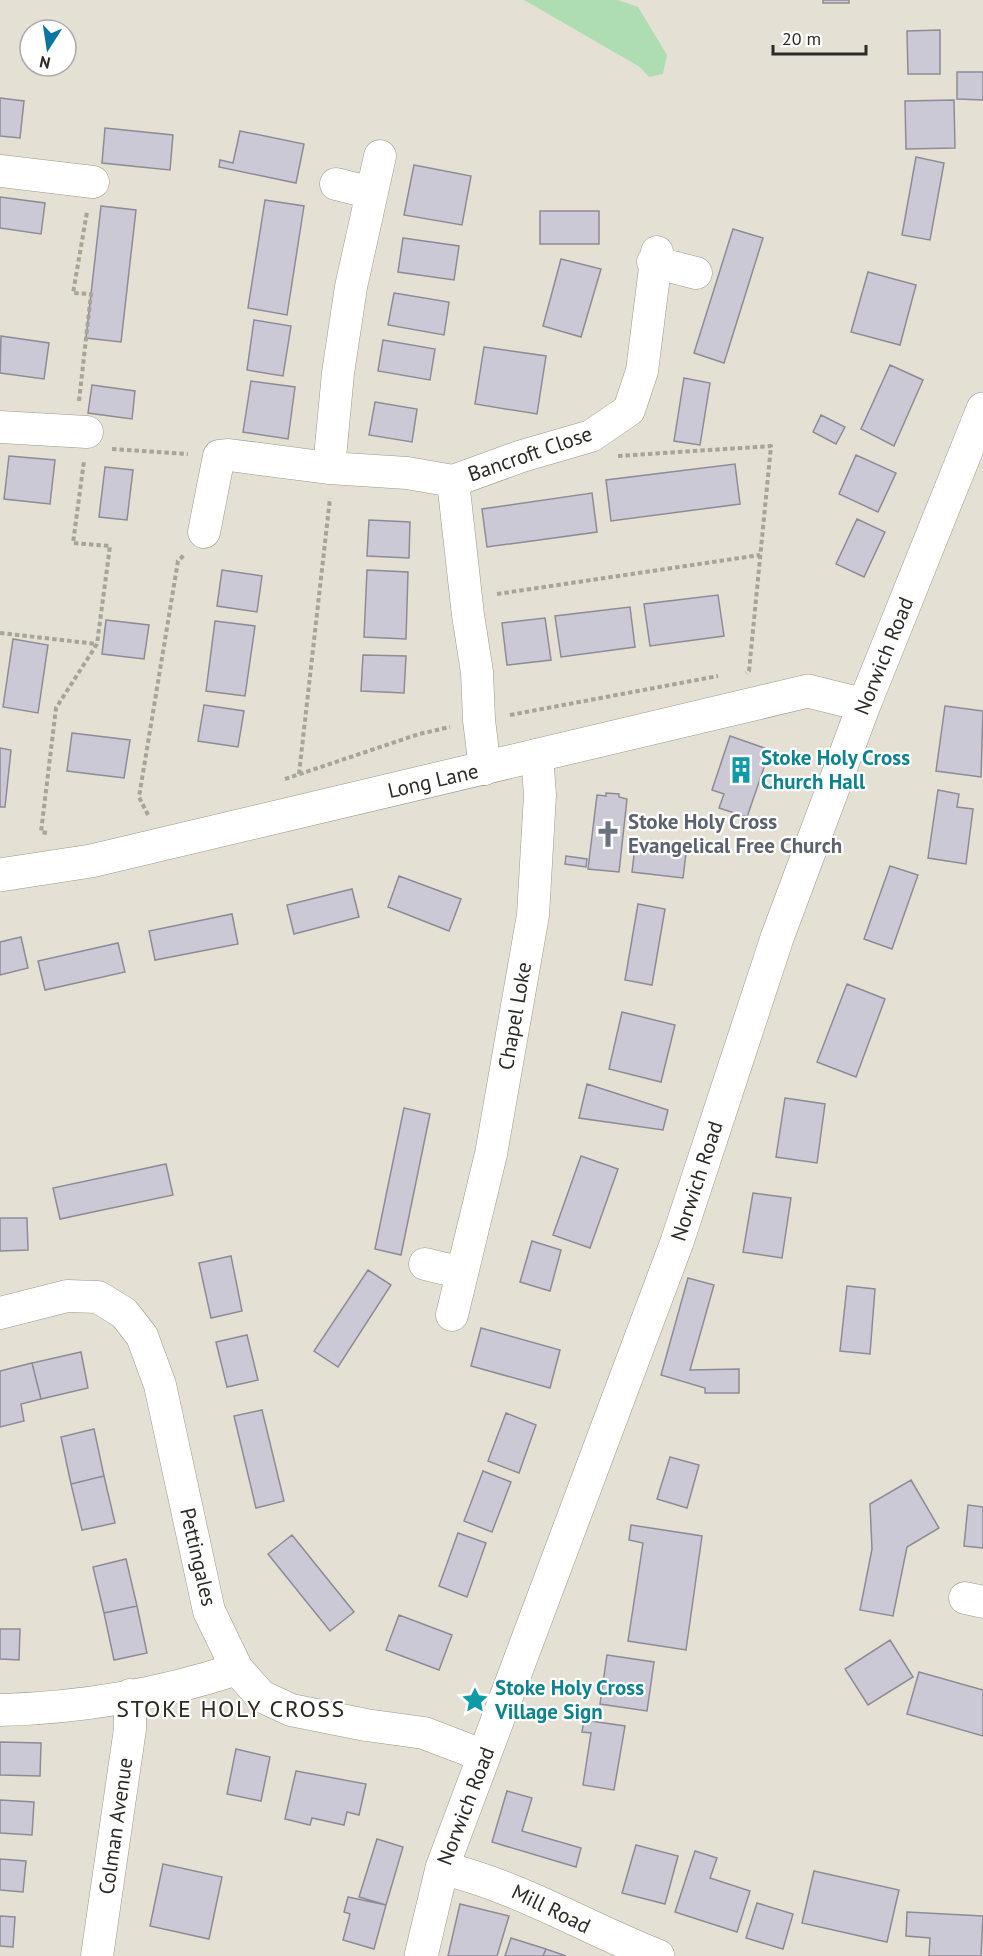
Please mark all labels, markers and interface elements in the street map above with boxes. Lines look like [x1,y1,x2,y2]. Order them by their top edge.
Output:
north arrow [18,18,78,78]
scale bar [773,18,866,56]
text: 20 m [782,27,821,50]
text: N [38,52,52,74]
street label: Bancroft Close [464,420,596,487]
street label: Norwich Road [848,593,919,719]
place label: Stoke Holy Cross Church Hall [761,744,910,795]
building icon: Stoke Holy Cross Church Hall [726,755,756,785]
street label: Long Lane [385,757,481,804]
place label: Stoke Holy Cross Evangelical Free Church [628,808,842,859]
church icon: Stoke Holy Cross Evangelical Free Church [593,819,623,849]
street label: Chapel Loke [492,960,537,1072]
street label: Norwich Road [664,1117,729,1244]
street label: Pettingales [174,1505,223,1609]
place label: Stoke Holy Cross Village Sign [494,1674,644,1725]
place icon: Stoke Holy Cross Village Sign [460,1685,490,1715]
district label: STOKE HOLY CROSS [116,1693,346,1724]
street label: Norwich Road [431,1743,500,1869]
street label: Colman Avenue [93,1756,138,1896]
street label: Mill Road [507,1878,595,1939]

